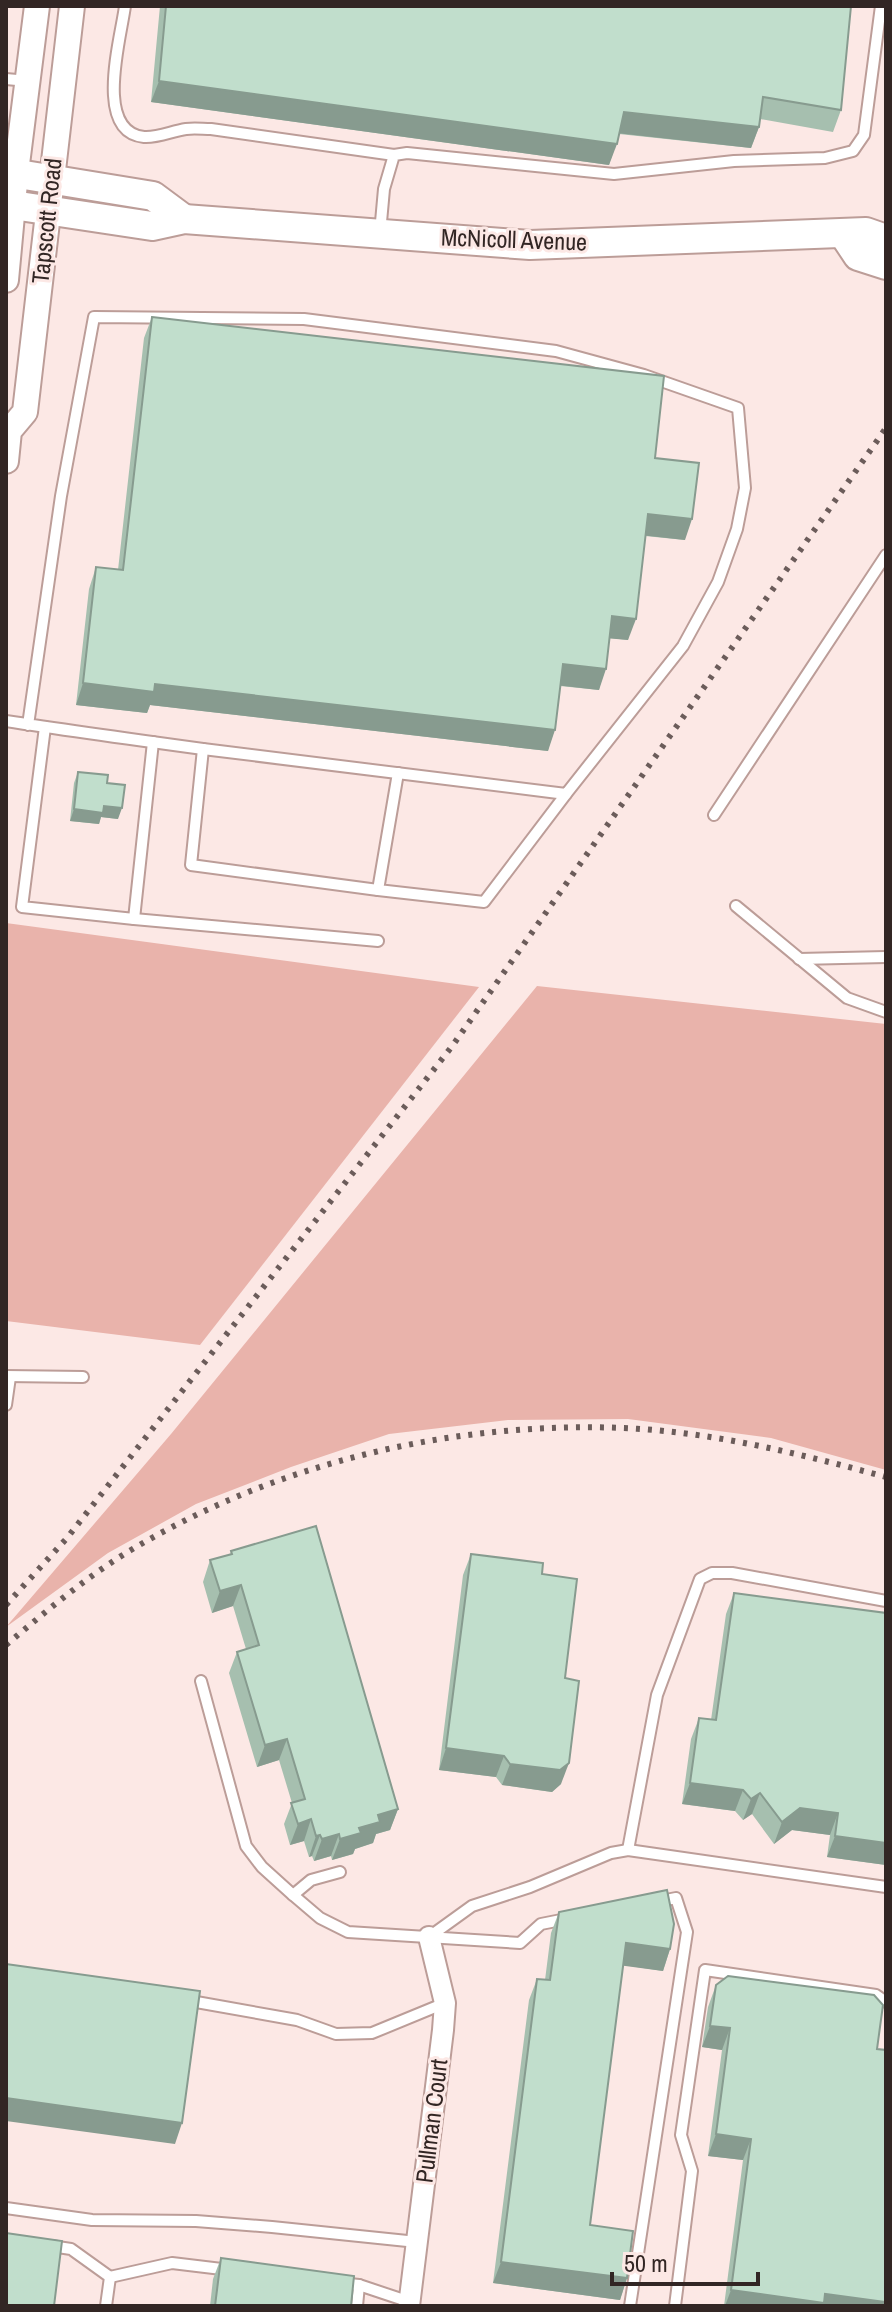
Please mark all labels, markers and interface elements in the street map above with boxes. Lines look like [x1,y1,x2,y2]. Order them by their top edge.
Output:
street label: Tapscott Road [23,156,69,285]
street label: McNicoll Avenue [440,220,588,258]
street label: Pullman Court [408,2057,455,2185]
scale bar [612,2236,758,2286]
text: 50 m [624,2247,668,2279]

